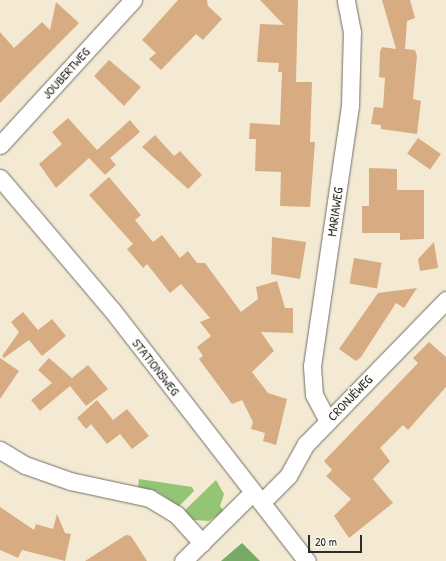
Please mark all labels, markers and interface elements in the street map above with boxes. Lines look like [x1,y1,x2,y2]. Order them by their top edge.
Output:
street label: JOUBERTWEG [39,44,93,102]
street label: MARIAWEG [324,186,346,238]
street label: STATIONSWEG [129,336,183,398]
street label: CRONJÉWEG [324,372,376,424]
scale bar [310,527,364,553]
text: 20 m [315,533,337,550]

